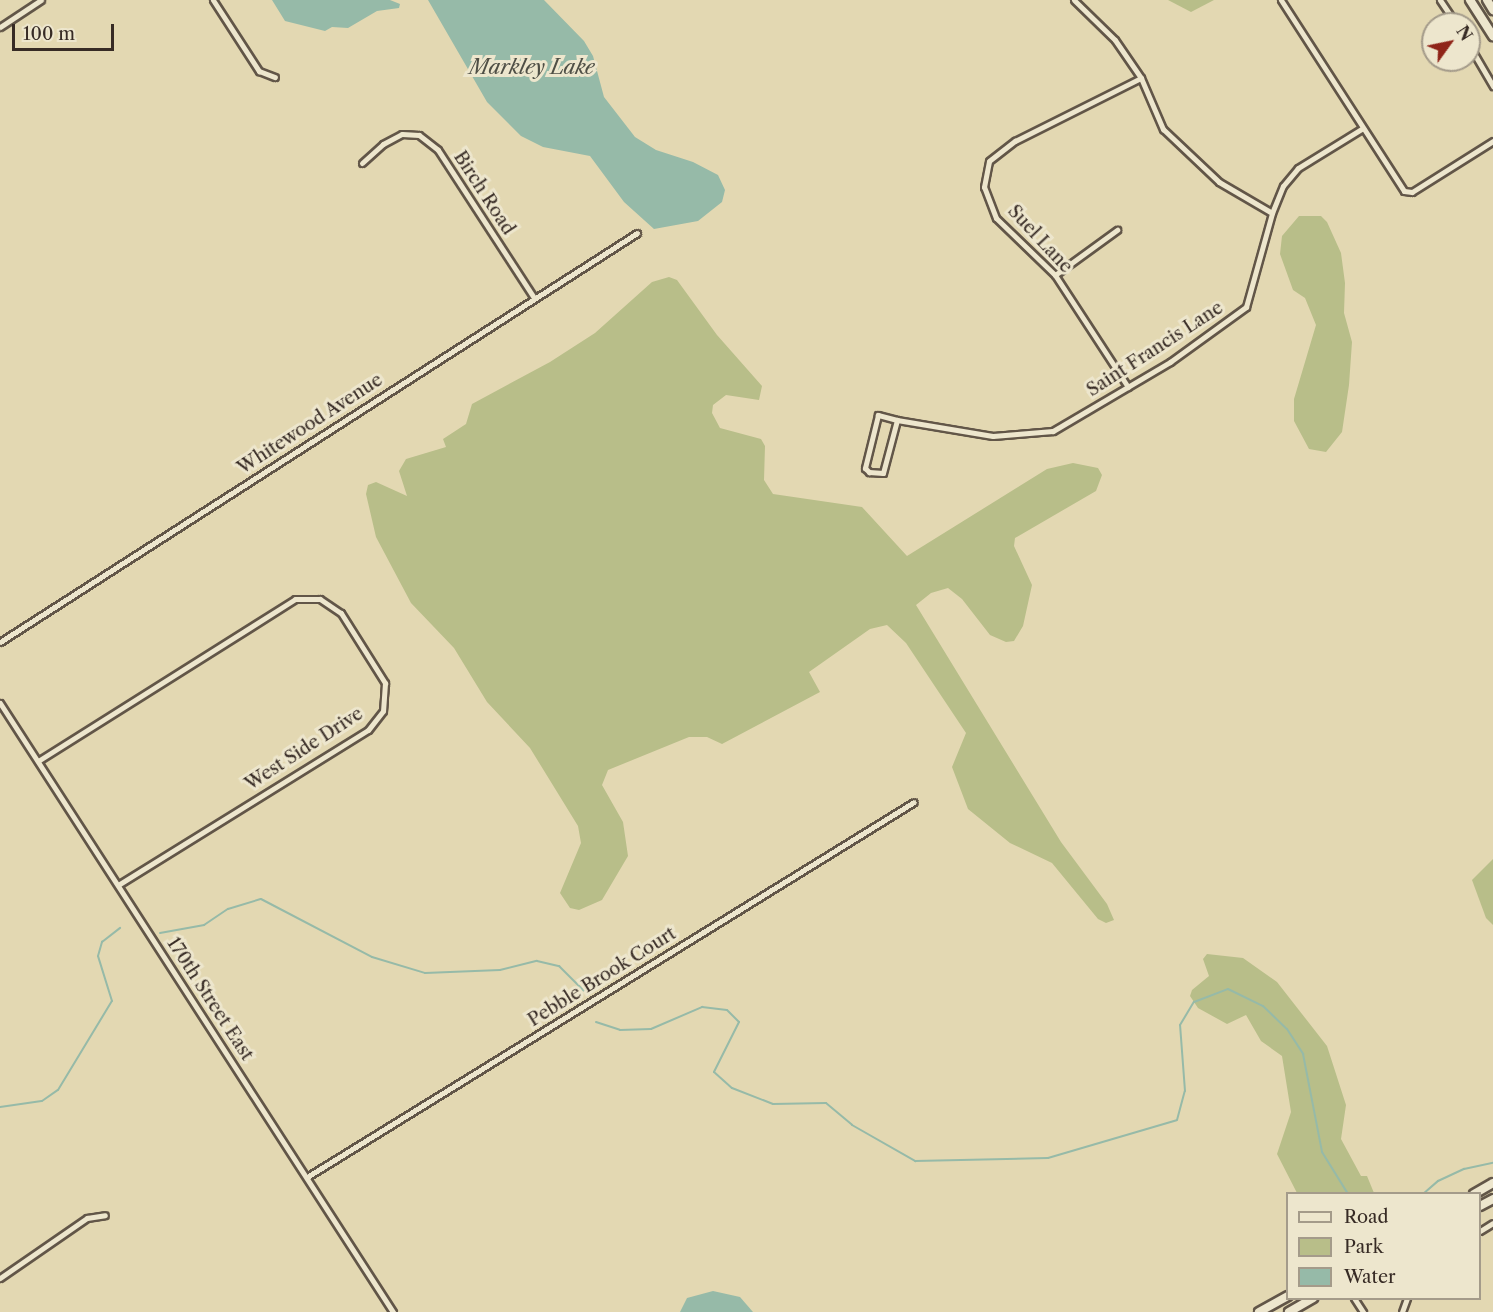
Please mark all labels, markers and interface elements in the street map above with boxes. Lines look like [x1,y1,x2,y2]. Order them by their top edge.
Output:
scale bar [15,12,117,50]
north arrow [1421,12,1481,72]
text: N [1452,22,1477,45]
text: 100 m [23,23,75,45]
water label: Markley Lake [469,55,595,79]
street label: Birch Road [449,147,519,239]
street label: Suel Lane [1003,201,1077,277]
street label: Saint Francis Lane [1083,297,1227,401]
street label: Whitewood Avenue [233,369,387,479]
street label: West Side Drive [241,703,367,795]
street label: Pebble Brook Court [524,923,680,1031]
street label: 170th Street East [162,934,258,1064]
legend [1286,1192,1481,1300]
text: Road [1344,1206,1389,1228]
text: Park [1344,1236,1383,1258]
text: Water [1344,1266,1396,1288]

